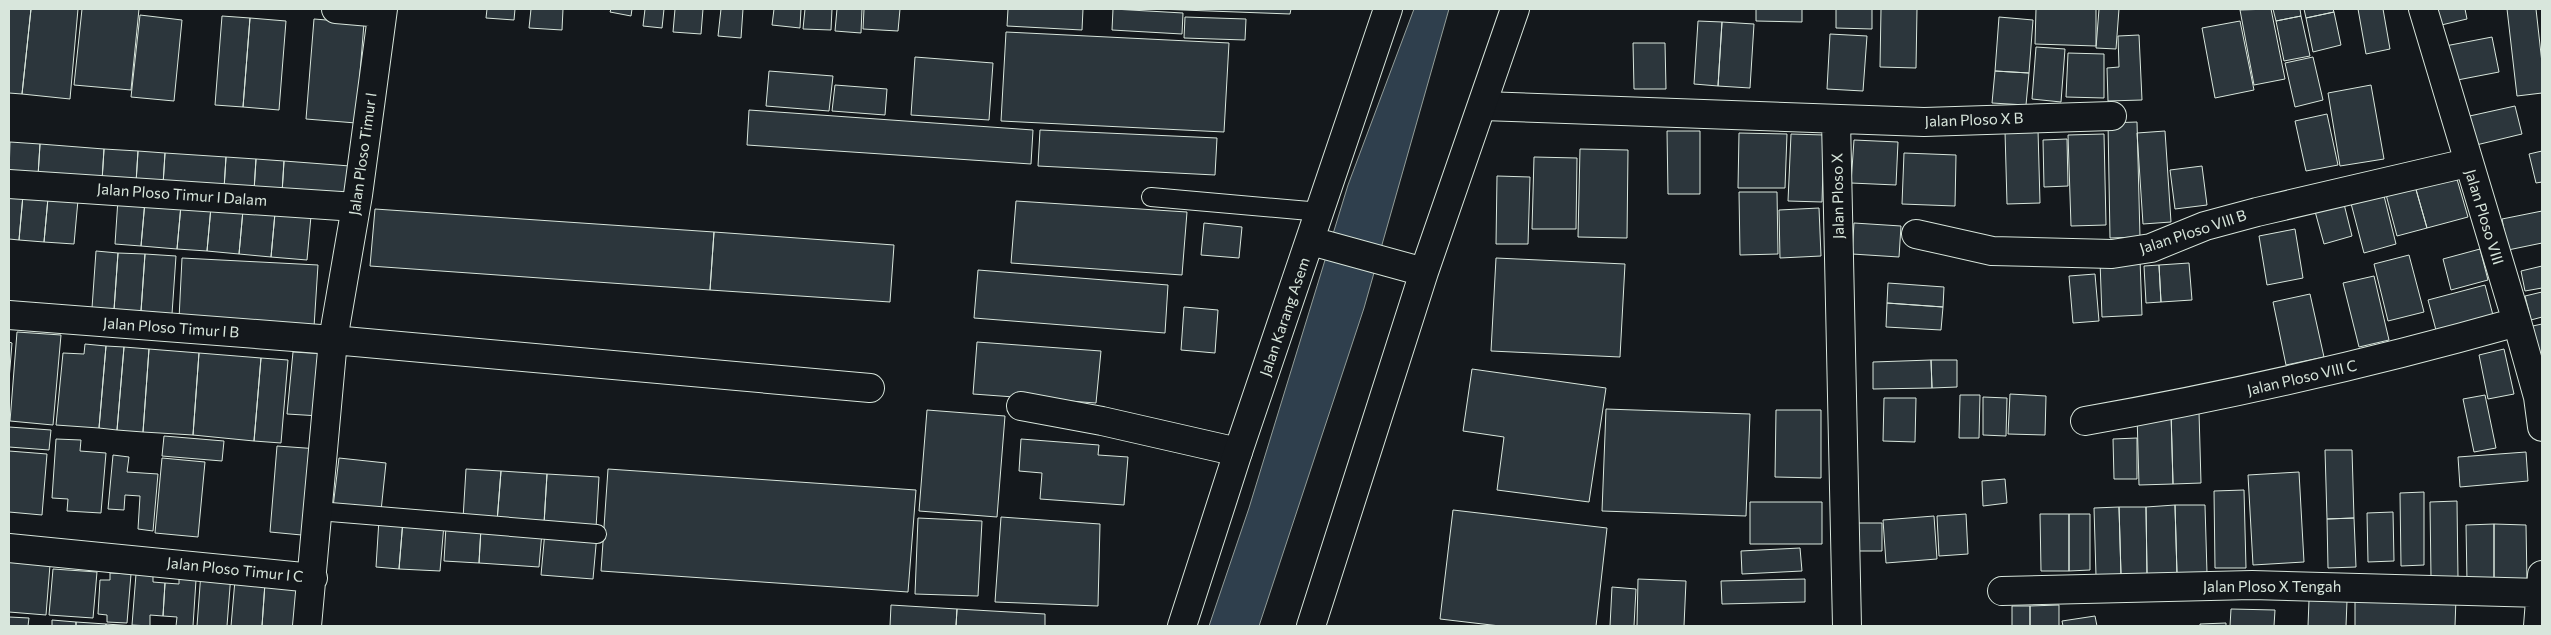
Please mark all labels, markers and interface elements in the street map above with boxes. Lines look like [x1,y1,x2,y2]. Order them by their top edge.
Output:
street label: Jalan Ploso Timur I [344,91,380,217]
street label: Jalan Ploso X B [1924,108,2024,130]
street label: Jalan Ploso X [1827,153,1847,239]
street label: Jalan Ploso VIII [2462,167,2508,267]
street label: Jalan Ploso Timur I Dalam [96,179,268,209]
street label: Jalan Ploso VIII B [2137,205,2249,257]
street label: Jalan Karang Asem [1255,255,1313,379]
street label: Jalan Ploso Timur I B [102,313,240,341]
street label: Jalan Ploso VIII C [2245,356,2358,398]
street label: Jalan Ploso Timur I C [166,553,304,585]
street label: Jalan Ploso X Tengah [2203,577,2341,595]

